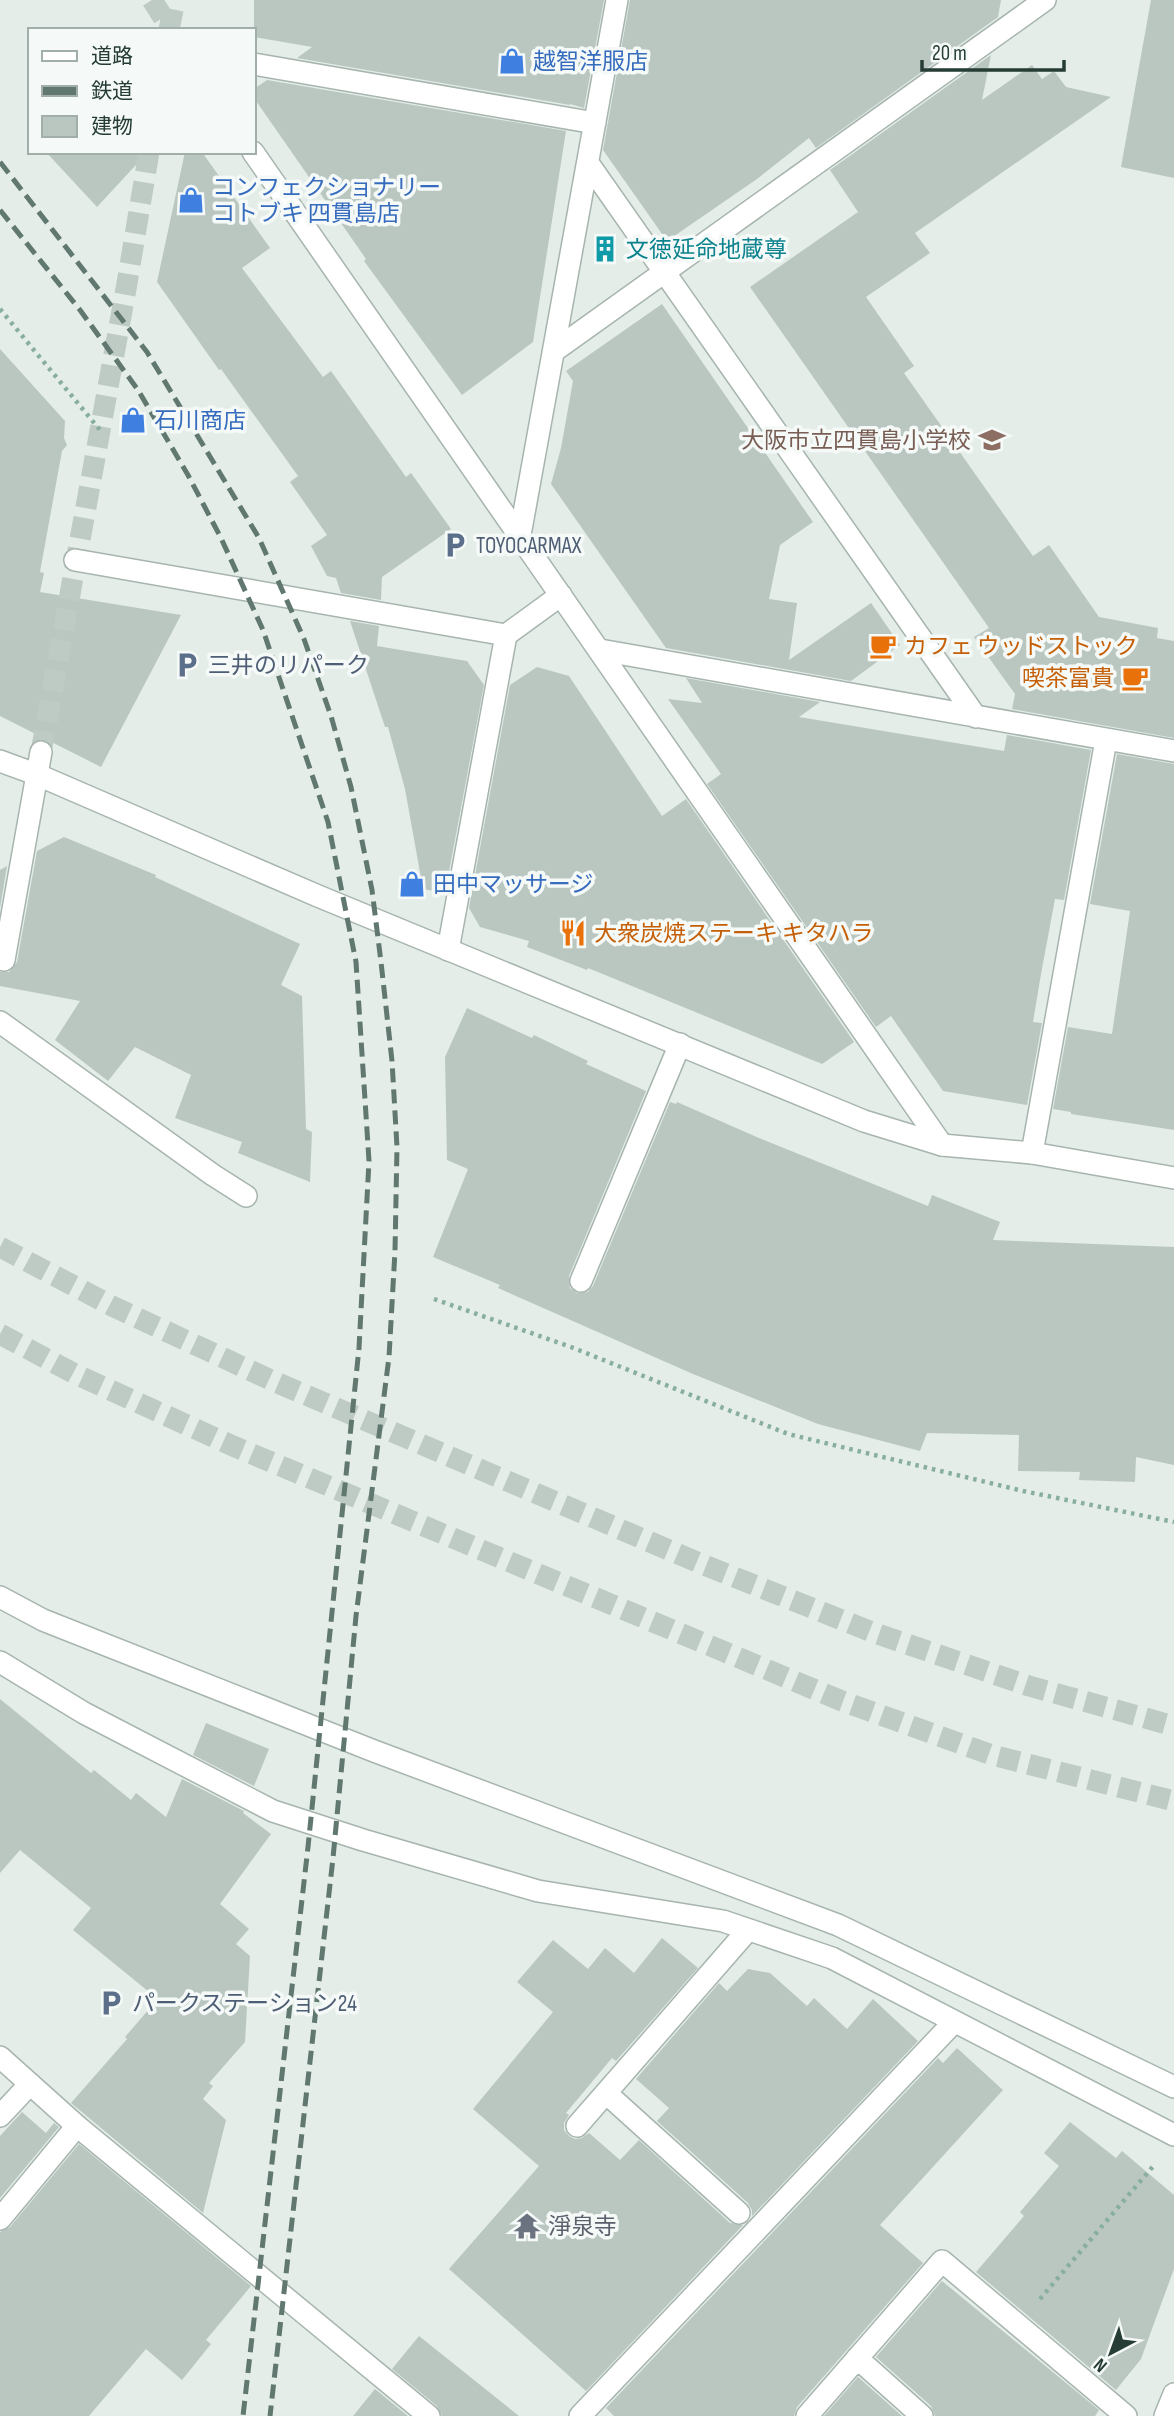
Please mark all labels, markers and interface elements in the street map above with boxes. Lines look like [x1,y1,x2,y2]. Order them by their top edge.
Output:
legend [28,28,256,154]
scale bar [922,28,1064,72]
text: 20 m [932,41,967,66]
text: 道路 [91,44,133,69]
shop icon: 越智洋服店 [497,46,527,76]
place label: 越智洋服店 [533,48,648,76]
text: 鉄道 [91,79,133,104]
text: 建物 [91,114,133,139]
place label: コンフェクショナリー コトブキ 四貫島店 [212,174,441,228]
shop icon: コンフェクショナリー コトブキ 四貫島店 [176,185,206,215]
building icon: 文徳延命地蔵尊 [590,234,620,264]
place label: 文徳延命地蔵尊 [626,236,787,264]
shop icon: 石川商店 [118,405,148,435]
place label: 石川商店 [154,407,246,435]
school or university icon: 大阪市立四貫島小学校 [977,425,1007,455]
place label: 大阪市立四貫島小学校 [741,427,971,455]
parking icon: TOYOCARMAX [440,530,470,560]
place label: TOYOCARMAX [476,532,582,560]
cafe icon: カフェ ウッドストック [868,631,898,661]
place label: カフェ ウッドストック [904,633,1138,661]
parking icon: 三井のリパーク [172,650,202,680]
place label: 三井のリパーク [208,652,369,680]
cafe icon: 喫茶富貴 [1120,663,1150,693]
place label: 喫茶富貴 [1022,665,1114,693]
shop icon: 田中マッサージ [397,869,427,899]
place label: 田中マッサージ [433,871,594,899]
restaurant icon: 大衆炭焼ステーキ キタハラ [558,918,588,948]
place label: 大衆炭焼ステーキ キタハラ [594,920,874,948]
parking icon: パークステーション24 [96,1988,126,2018]
place label: パークステーション24 [132,1990,357,2018]
temple icon: 淨泉寺 [512,2211,542,2241]
place label: 淨泉寺 [548,2213,617,2241]
north arrow [1076,2318,1146,2388]
text: N [1089,2353,1112,2377]

